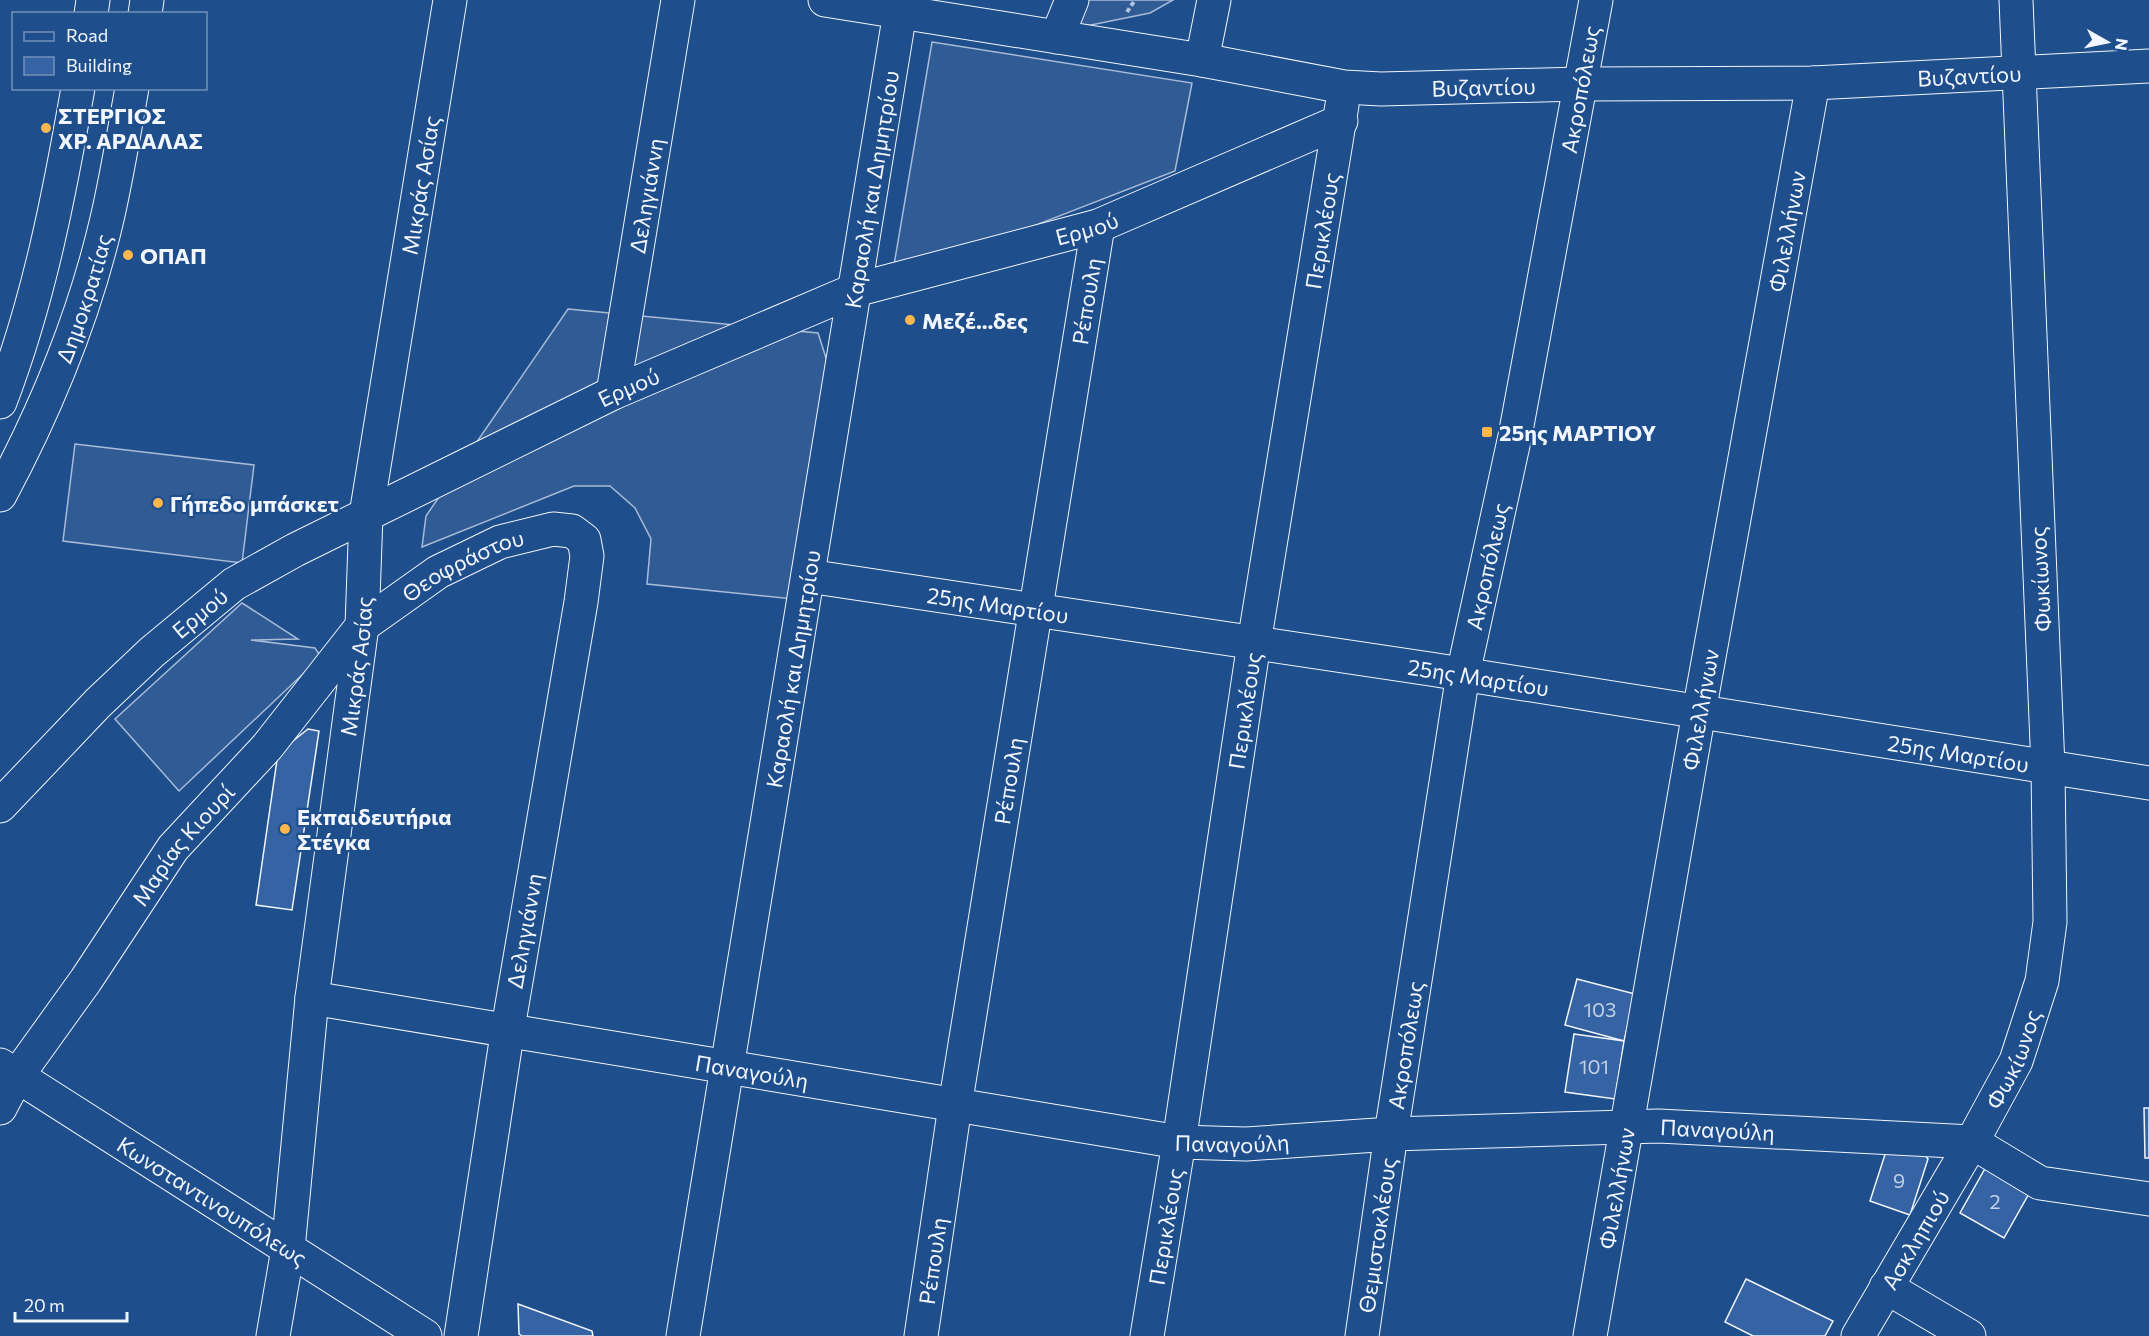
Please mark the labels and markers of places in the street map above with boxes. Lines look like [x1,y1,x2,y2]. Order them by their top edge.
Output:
place label: ΣΤΕΡΓΙΟΣ ΧΡ. ΑΡΔΑΛΑΣ [58,102,203,154]
marker: ΣΤΕΡΓΙΟΣ ΧΡ. ΑΡΔΑΛΑΣ [39,121,53,135]
place label: ΟΠΑΠ [140,242,207,269]
marker: ΟΠΑΠ [121,248,135,262]
place label: Μεζέ...δες [922,307,1028,334]
marker: Μεζέ...δες [903,313,917,327]
place label: 25ης ΜΑΡΤΙΟΥ [1499,419,1656,446]
marker: 25ης ΜΑΡΤΙΟΥ [1480,425,1494,439]
place label: Γήπεδο μπάσκετ [170,490,339,517]
marker: Γήπεδο μπάσκετ [151,496,165,510]
place label: Εκπαιδευτήρια Στέγκα [297,803,452,855]
marker: Εκπαιδευτήρια Στέγκα [278,822,292,836]

